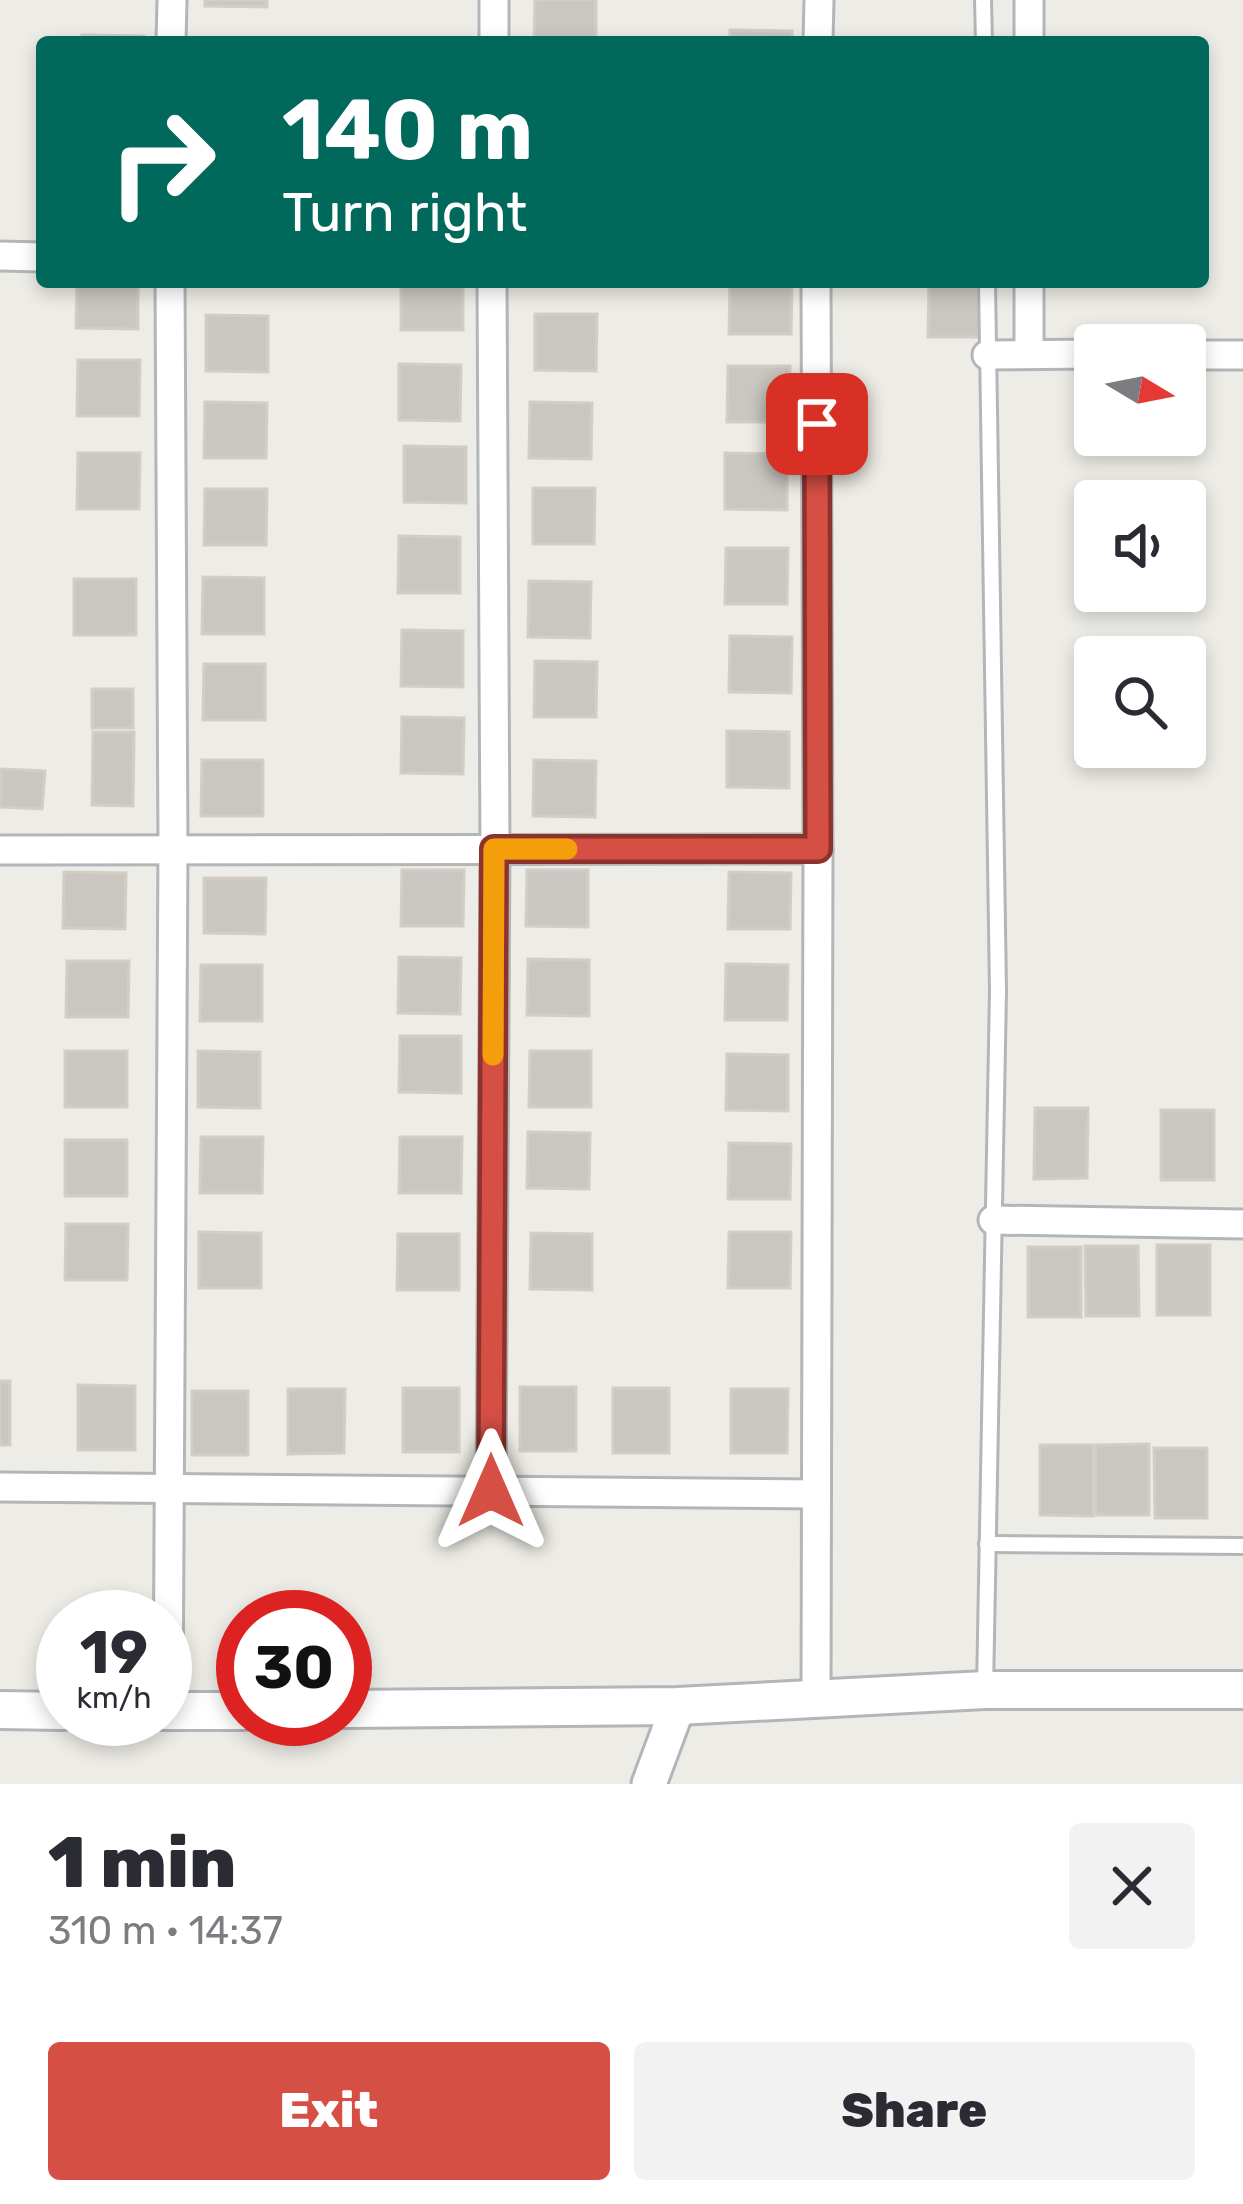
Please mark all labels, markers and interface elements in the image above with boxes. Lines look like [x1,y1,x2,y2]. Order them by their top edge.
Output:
text: 140 m [282,80,533,180]
icon: right [84,84,240,240]
text: Turn right [282,181,527,245]
north arrow [1074,324,1206,456]
map controls [1074,324,1206,768]
pin [766,373,868,475]
icon: arrive [784,391,850,457]
button: sound [1074,480,1206,612]
button: search [1074,636,1206,768]
position arrow [428,1428,554,1554]
speed limit sign: 30 [216,1590,372,1746]
text: 19 [80,1617,148,1688]
text: km/h [77,1680,151,1716]
text: 1 min [48,1820,236,1905]
button: close [1069,1823,1195,1949]
text: 310 m · 14:37 [48,1908,283,1954]
button: Exit [48,2042,610,2180]
button: Share [634,2042,1195,2180]

